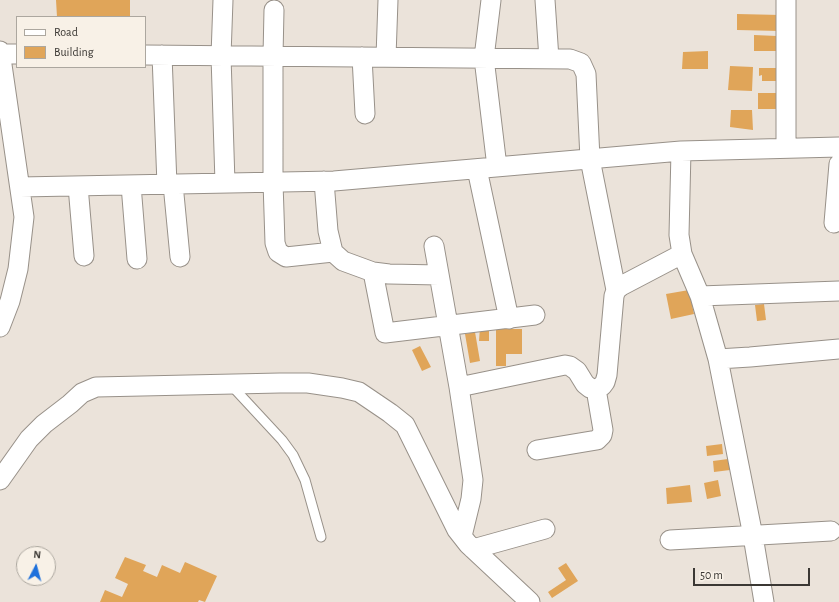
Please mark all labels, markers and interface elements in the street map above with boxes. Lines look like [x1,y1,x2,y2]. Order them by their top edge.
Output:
legend [16,16,146,68]
text: Road [54,26,78,38]
text: Building [54,46,94,58]
north arrow [16,546,56,586]
text: N [33,549,42,560]
scale bar [695,560,812,586]
text: 50 m [700,569,723,581]

